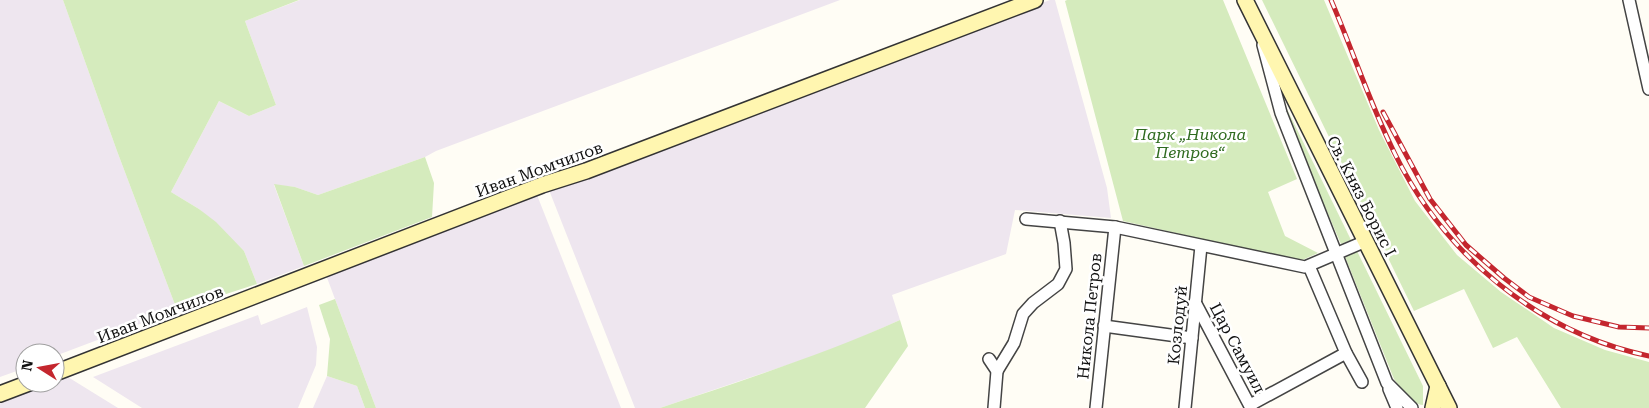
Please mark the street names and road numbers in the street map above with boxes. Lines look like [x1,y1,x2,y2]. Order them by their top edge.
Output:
street label: Св. Княз Борис I [1323,133,1400,260]
street label: Иван Момчилов [473,138,605,201]
street label: Никола Петров [1073,252,1106,380]
street label: Иван Момчилов [94,282,226,347]
street label: Козлодуй [1164,284,1191,366]
street label: Цар Самуил [1206,300,1269,397]

